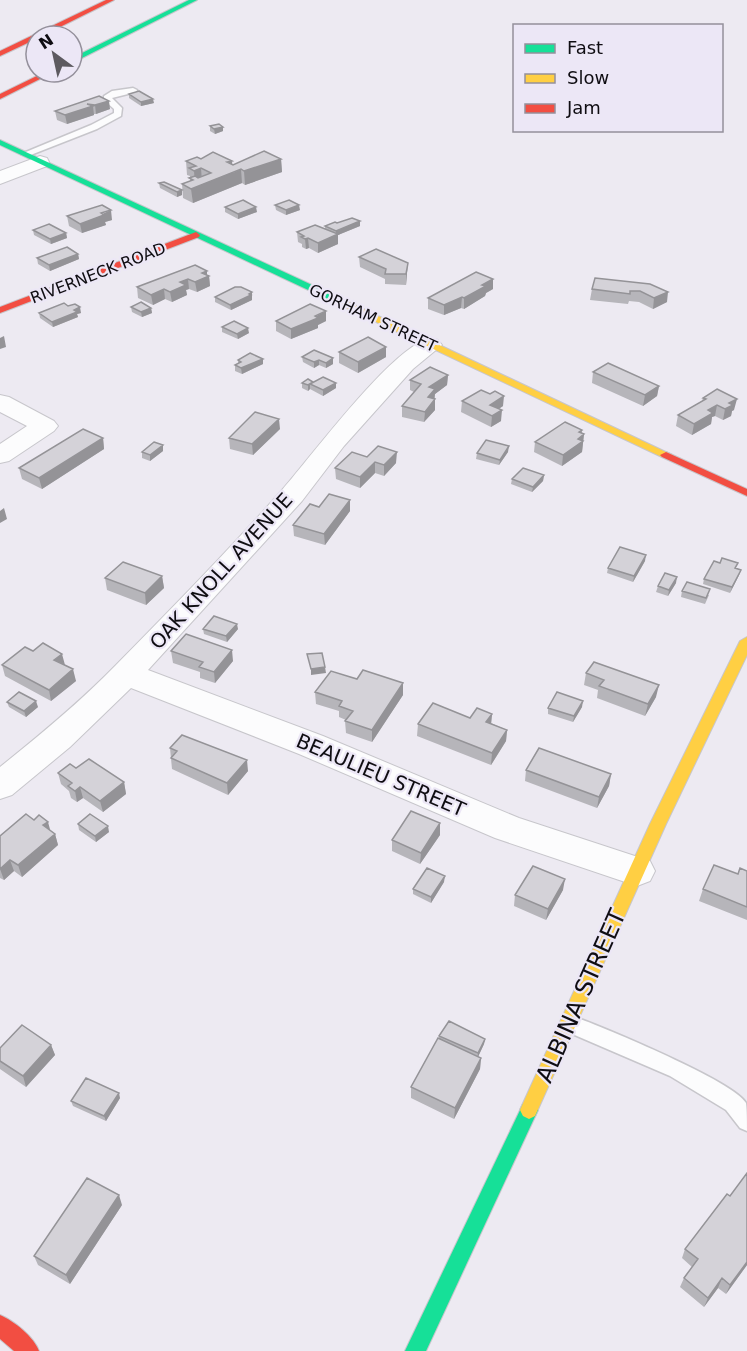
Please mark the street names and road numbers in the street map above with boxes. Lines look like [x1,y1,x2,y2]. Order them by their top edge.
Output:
street label: RIVERNECK ROAD [28,238,168,308]
street label: GORHAM STREET [306,280,440,356]
street label: OAK KNOLL AVENUE [145,488,297,654]
street label: BEAULIEU STREET [293,728,470,822]
street label: ALBINA STREET [530,905,632,1087]

